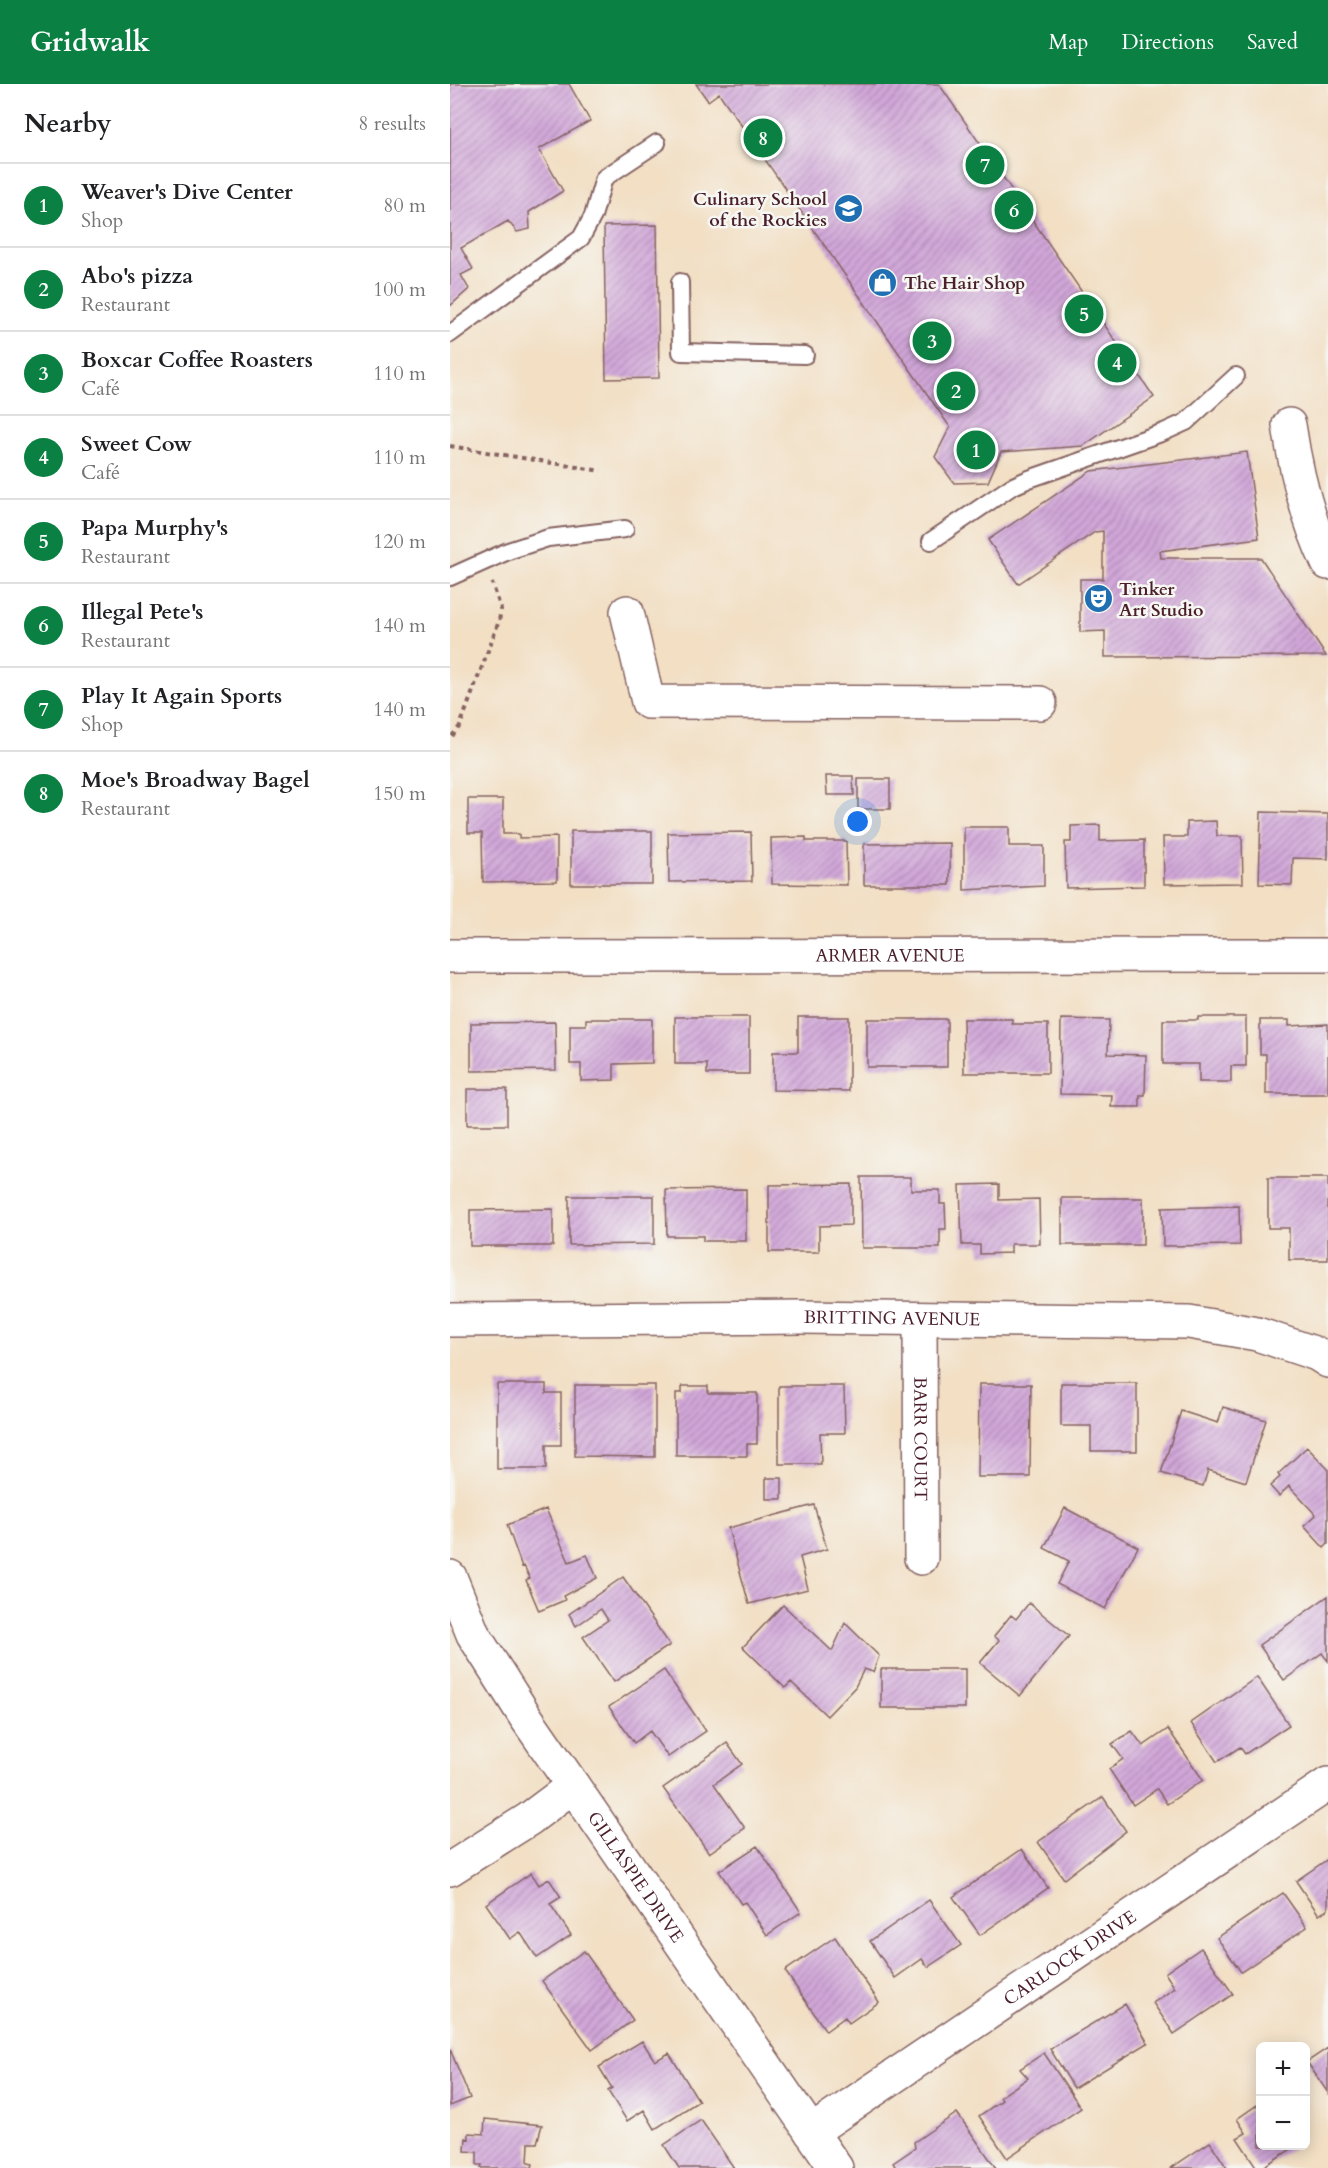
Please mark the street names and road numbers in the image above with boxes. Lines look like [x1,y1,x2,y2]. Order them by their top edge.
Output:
street label: ARMER AVENUE [815,943,965,968]
street label: BRITTING AVENUE [804,1305,980,1332]
street label: BARR COURT [908,1377,933,1501]
street label: GILLASPIE DRIVE [582,1806,690,1948]
street label: CARLOCK DRIVE [998,1904,1141,2011]

